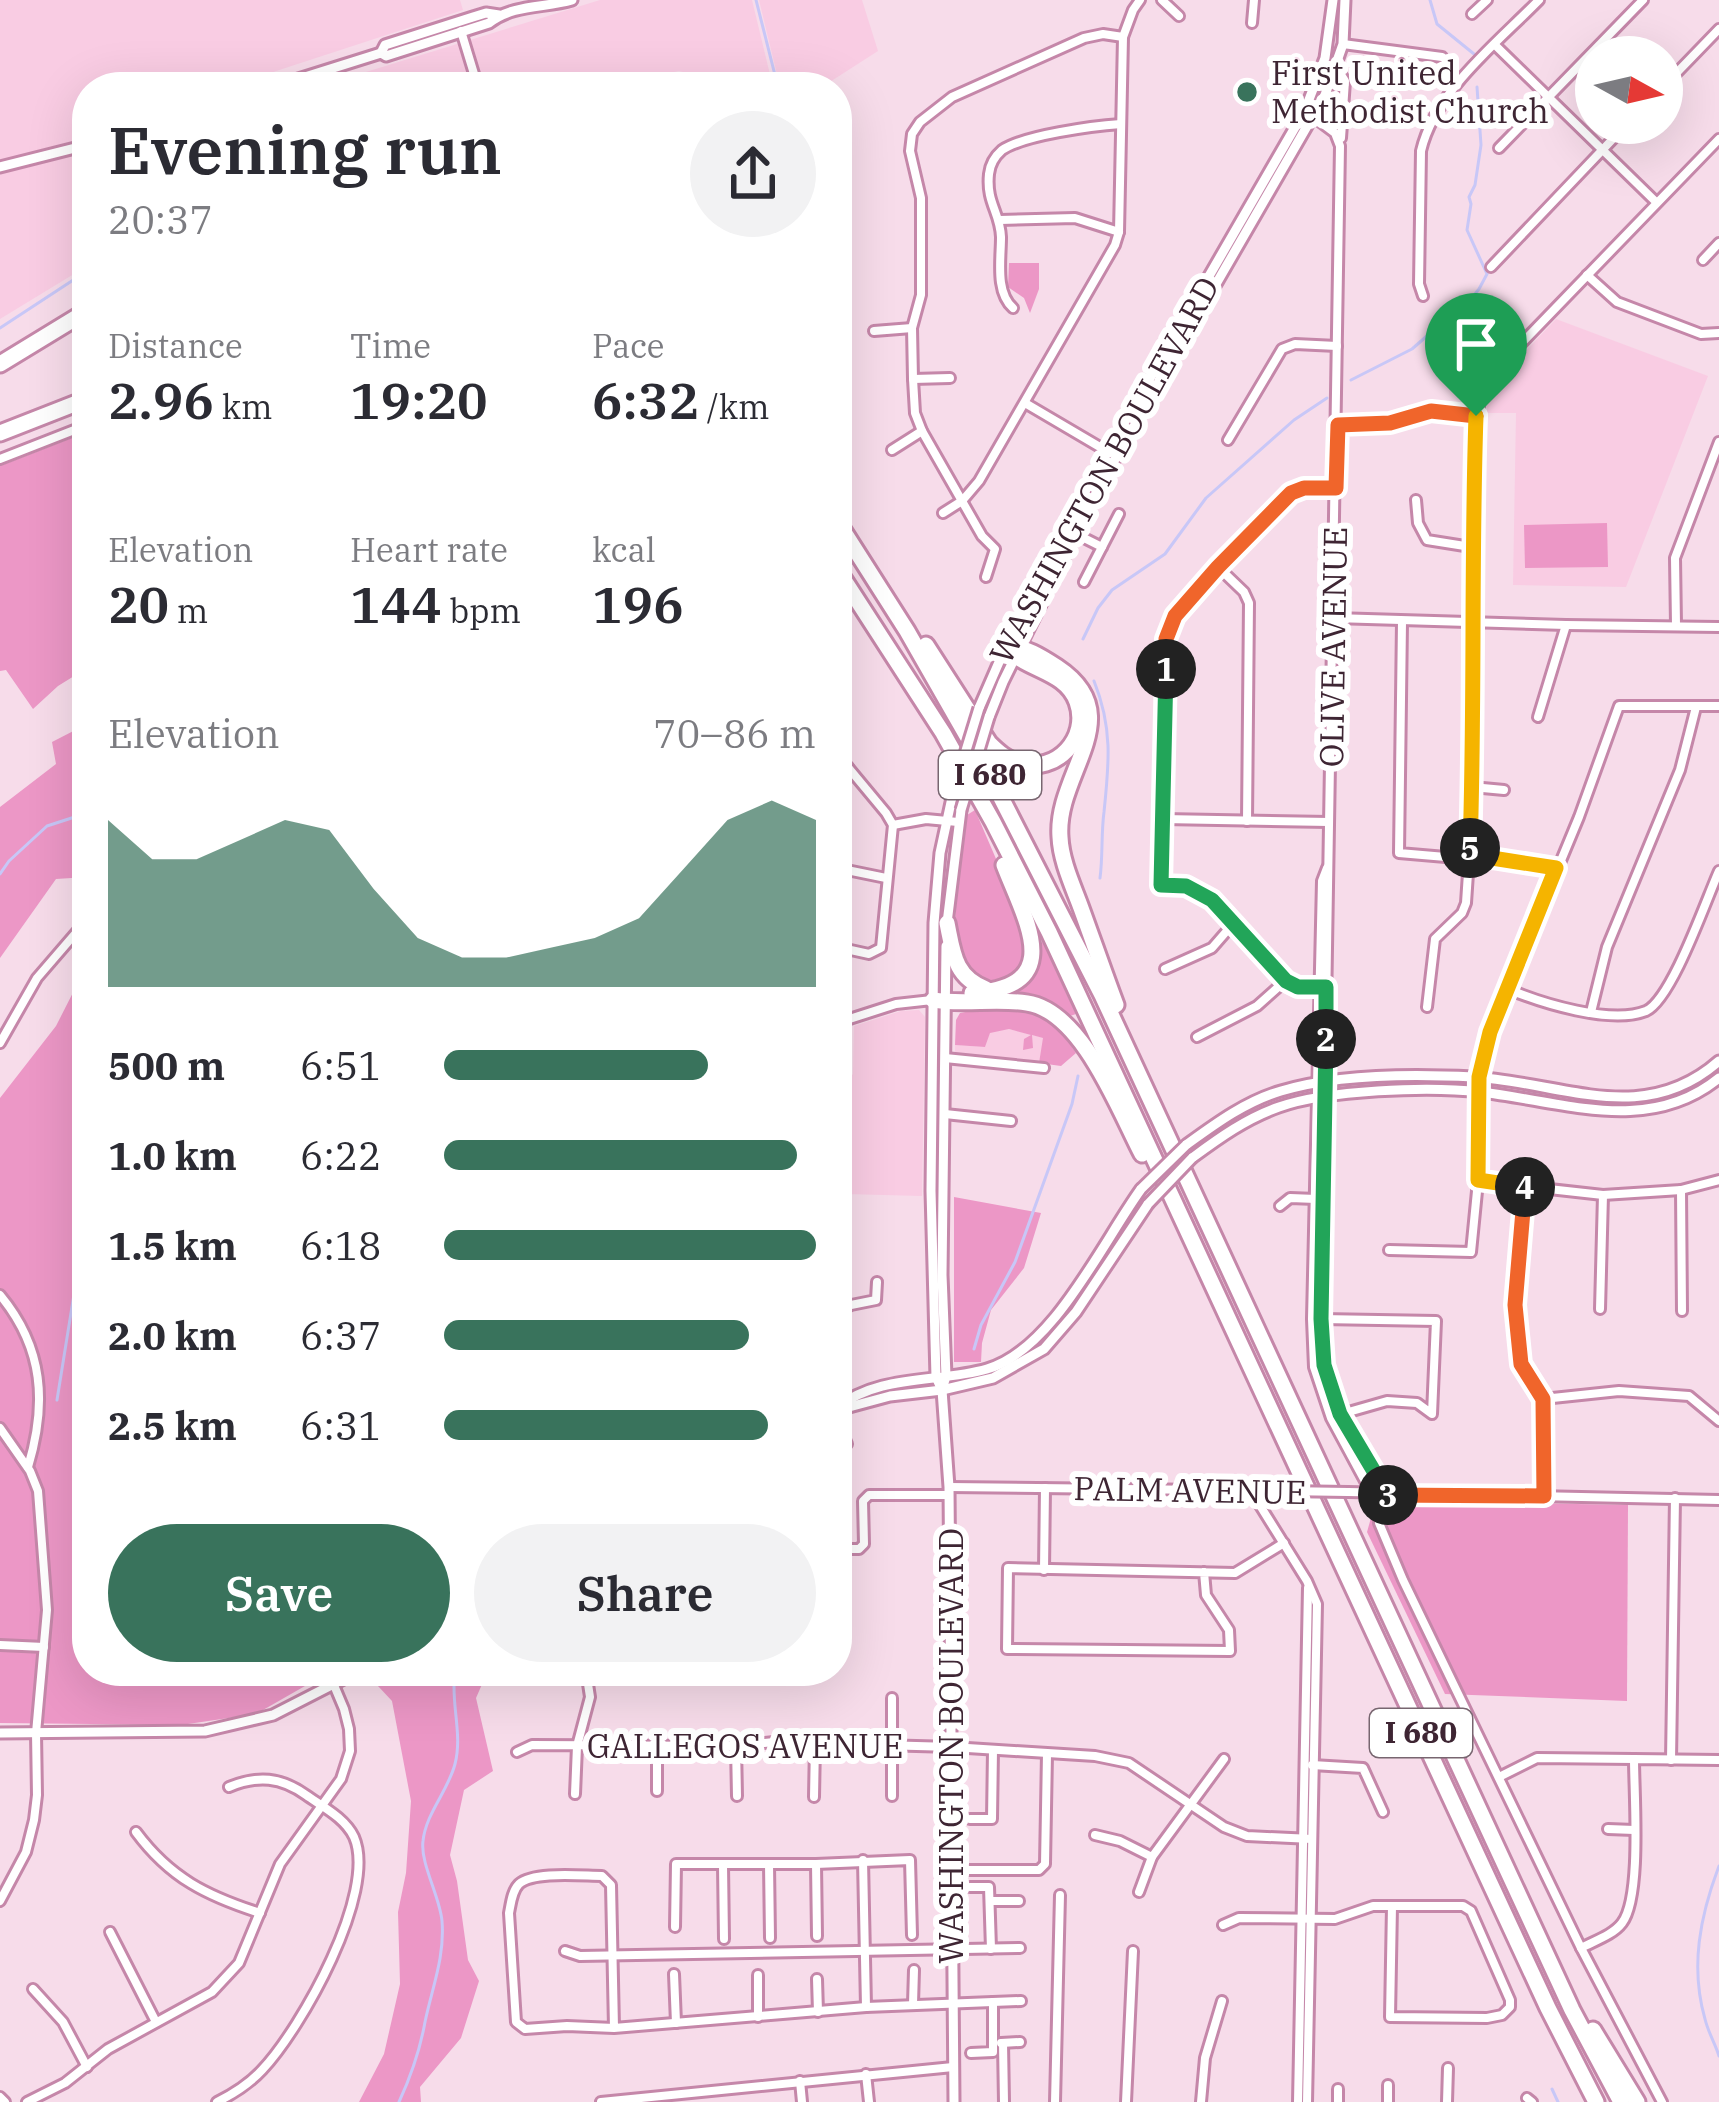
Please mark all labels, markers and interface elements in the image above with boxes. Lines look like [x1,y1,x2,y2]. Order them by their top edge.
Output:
north arrow [1575,36,1683,144]
map controls [1575,36,1683,144]
place label: First United Methodist Church [1271,51,1549,132]
marker: First United Methodist Church [1234,79,1260,105]
text: Evening run [108,106,502,192]
button: share [690,111,816,237]
text: 20:37 [108,194,213,245]
street label: WASHINGTON BOULEVARD [979,269,1228,671]
pin [1425,293,1527,416]
icon: arrive [1443,311,1509,377]
text: Distance [108,324,243,367]
text: Time [350,324,431,367]
text: Pace [592,324,665,367]
text: 2.96 [108,367,214,433]
text: 19:20 [350,367,488,433]
text: 6:32 [592,367,699,433]
text: km [214,385,272,428]
text: /km [699,385,769,428]
street label: OLIVE AVENUE [1309,526,1356,768]
text: Elevation [108,528,253,571]
text: Heart rate [350,528,508,571]
text: kcal [592,528,656,571]
text: 20 [108,571,169,637]
text: 144 [350,571,442,637]
text: 196 [592,571,684,637]
text: m [169,589,208,632]
text: bpm [442,589,521,632]
pin: 1 [1136,639,1196,699]
text: 1 [1156,647,1176,690]
text: Elevation [108,708,280,759]
text: 70–86 m [653,708,816,759]
road number: I 680 [939,751,1041,799]
pin: 5 [1440,818,1500,878]
text: 5 [1460,826,1480,869]
pin: 2 [1296,1009,1356,1069]
text: 2 [1316,1017,1336,1060]
text: 500 m [108,1040,225,1091]
text: 6:51 [300,1040,381,1091]
text: 1.0 km [108,1130,237,1181]
text: 6:22 [300,1130,381,1181]
pin: 4 [1495,1157,1555,1217]
text: 4 [1515,1165,1535,1208]
text: 1.5 km [108,1220,237,1271]
text: 6:18 [300,1220,381,1271]
text: 2.0 km [108,1310,237,1361]
text: 6:37 [300,1310,381,1361]
text: 2.5 km [108,1400,237,1451]
text: 6:31 [300,1400,381,1451]
pin: 3 [1358,1465,1418,1525]
street label: PALM AVENUE [1073,1466,1307,1513]
text: 3 [1378,1473,1398,1516]
button: Save [108,1524,450,1662]
button: Share [474,1524,816,1662]
street label: WASHINGTON BOULEVARD [929,1528,972,1964]
road number: I 680 [1370,1709,1472,1757]
street label: GALLEGOS AVENUE [587,1724,903,1767]

